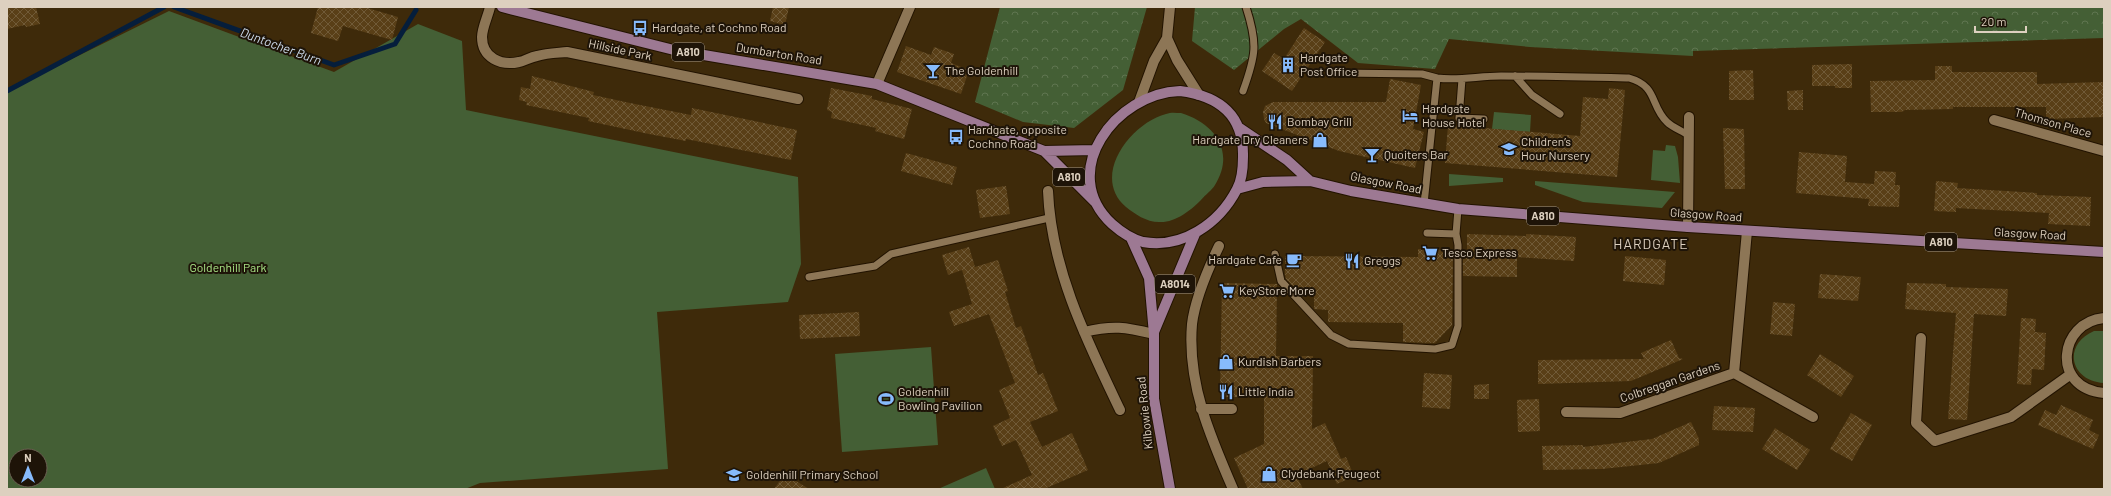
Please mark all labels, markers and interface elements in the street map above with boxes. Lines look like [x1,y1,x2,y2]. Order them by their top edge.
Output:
scale bar [1975,8,2026,34]
text: 20 m [1981,14,2007,28]
bus stop icon: Hardgate, at Cochno Road [631,19,649,37]
place label: Hardgate, at Cochno Road [652,20,787,34]
water label: Duntocher Burn [238,24,324,68]
street label: Hillside Park [587,36,653,63]
street label: Dumbarton Road [735,39,823,67]
road number: A810 [672,43,704,61]
place label: Hardgate Post Office [1300,50,1357,78]
building icon: Hardgate Post Office [1279,56,1297,74]
bar icon: The Goldenhill [924,62,942,80]
place label: The Goldenhill [945,63,1018,77]
place label: Hardgate House Hotel [1422,101,1485,129]
street label: Thomson Place [2013,104,2093,140]
hotel icon: Hardgate House Hotel [1401,107,1419,125]
restaurant icon: Bombay Grill [1266,113,1284,131]
place label: Bombay Grill [1287,114,1352,128]
place label: Hardgate, opposite Cochno Road [968,122,1067,150]
bus stop icon: Hardgate, opposite Cochno Road [947,128,965,146]
shop icon: Hardgate Dry Cleaners [1311,131,1329,149]
place label: Hardgate Dry Cleaners [1192,132,1308,146]
place label: Children’s Hour Nursery [1521,134,1590,162]
school or university icon: Children’s Hour Nursery [1500,140,1518,158]
bar icon: Quoiters Bar [1363,146,1381,164]
place label: Quoiters Bar [1384,147,1449,161]
road number: A810 [1053,168,1085,186]
street label: Glasgow Road [1349,168,1423,196]
street label: Glasgow Road [1670,204,1743,224]
road number: A810 [1527,207,1559,225]
street label: Glasgow Road [1994,224,2067,242]
road number: A810 [1925,233,1957,251]
district label: HARDGATE [1613,235,1689,252]
supermarket icon: Tesco Express [1421,244,1439,262]
place label: Tesco Express [1442,245,1517,259]
cafe icon: Hardgate Cafe [1285,251,1303,269]
place label: Hardgate Cafe [1208,252,1282,266]
restaurant icon: Greggs [1343,252,1361,270]
place label: Greggs [1364,253,1401,267]
park label: Goldenhill Park [189,260,267,274]
road number: A8014 [1155,275,1195,293]
supermarket icon: KeyStore More [1218,282,1236,300]
place label: KeyStore More [1239,283,1315,297]
shop icon: Kurdish Barbers [1217,353,1235,371]
place label: Kurdish Barbers [1238,354,1321,368]
street label: Colbreggan Gardens [1618,357,1722,405]
street label: Kilbowie Road [1133,376,1155,450]
restaurant icon: Little India [1217,383,1235,401]
place label: Goldenhill Bowling Pavilion [898,384,982,412]
place label: Little India [1238,384,1293,398]
sports icon: Goldenhill Bowling Pavilion [877,390,895,408]
north arrow [8,448,48,488]
text: N [24,451,32,464]
shop icon: Clydebank Peugeot [1260,465,1278,483]
school or university icon: Goldenhill Primary School [725,466,743,484]
place label: Clydebank Peugeot [1281,466,1380,480]
place label: Goldenhill Primary School [746,467,878,481]

